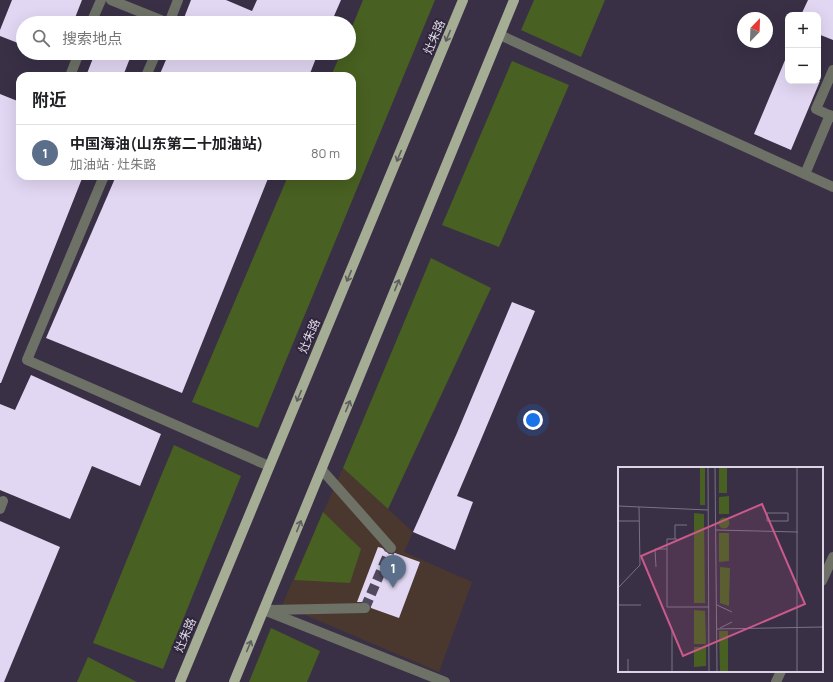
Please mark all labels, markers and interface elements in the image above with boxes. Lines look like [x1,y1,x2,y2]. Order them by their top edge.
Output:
north arrow [737,12,773,48]
map controls [785,12,821,84]
button: + [785,12,821,48]
search box [16,16,356,60]
street label: 灶朱路 [419,17,449,57]
icon: search [30,27,52,49]
text: 搜索地点 [62,28,122,49]
one-way arrow [444,30,452,42]
button: − [785,48,821,84]
text: 附近 [32,88,66,111]
text: 中国海油(山东第二十加油站) [70,133,264,154]
text: 1 [42,144,48,162]
text: 80 m [311,144,340,162]
one-way arrow [394,150,402,162]
text: 加油站 · 灶朱路 [70,155,156,173]
one-way arrow [344,270,352,282]
one-way arrow [394,280,402,292]
street label: 灶朱路 [294,316,324,356]
one-way arrow [294,390,302,402]
one-way arrow [345,400,352,412]
your location [523,410,543,430]
inset map [618,467,823,672]
one-way arrow [295,520,303,532]
pin: 1 [380,555,406,588]
street label: 灶朱路 [170,615,200,655]
one-way arrow [246,640,253,652]

